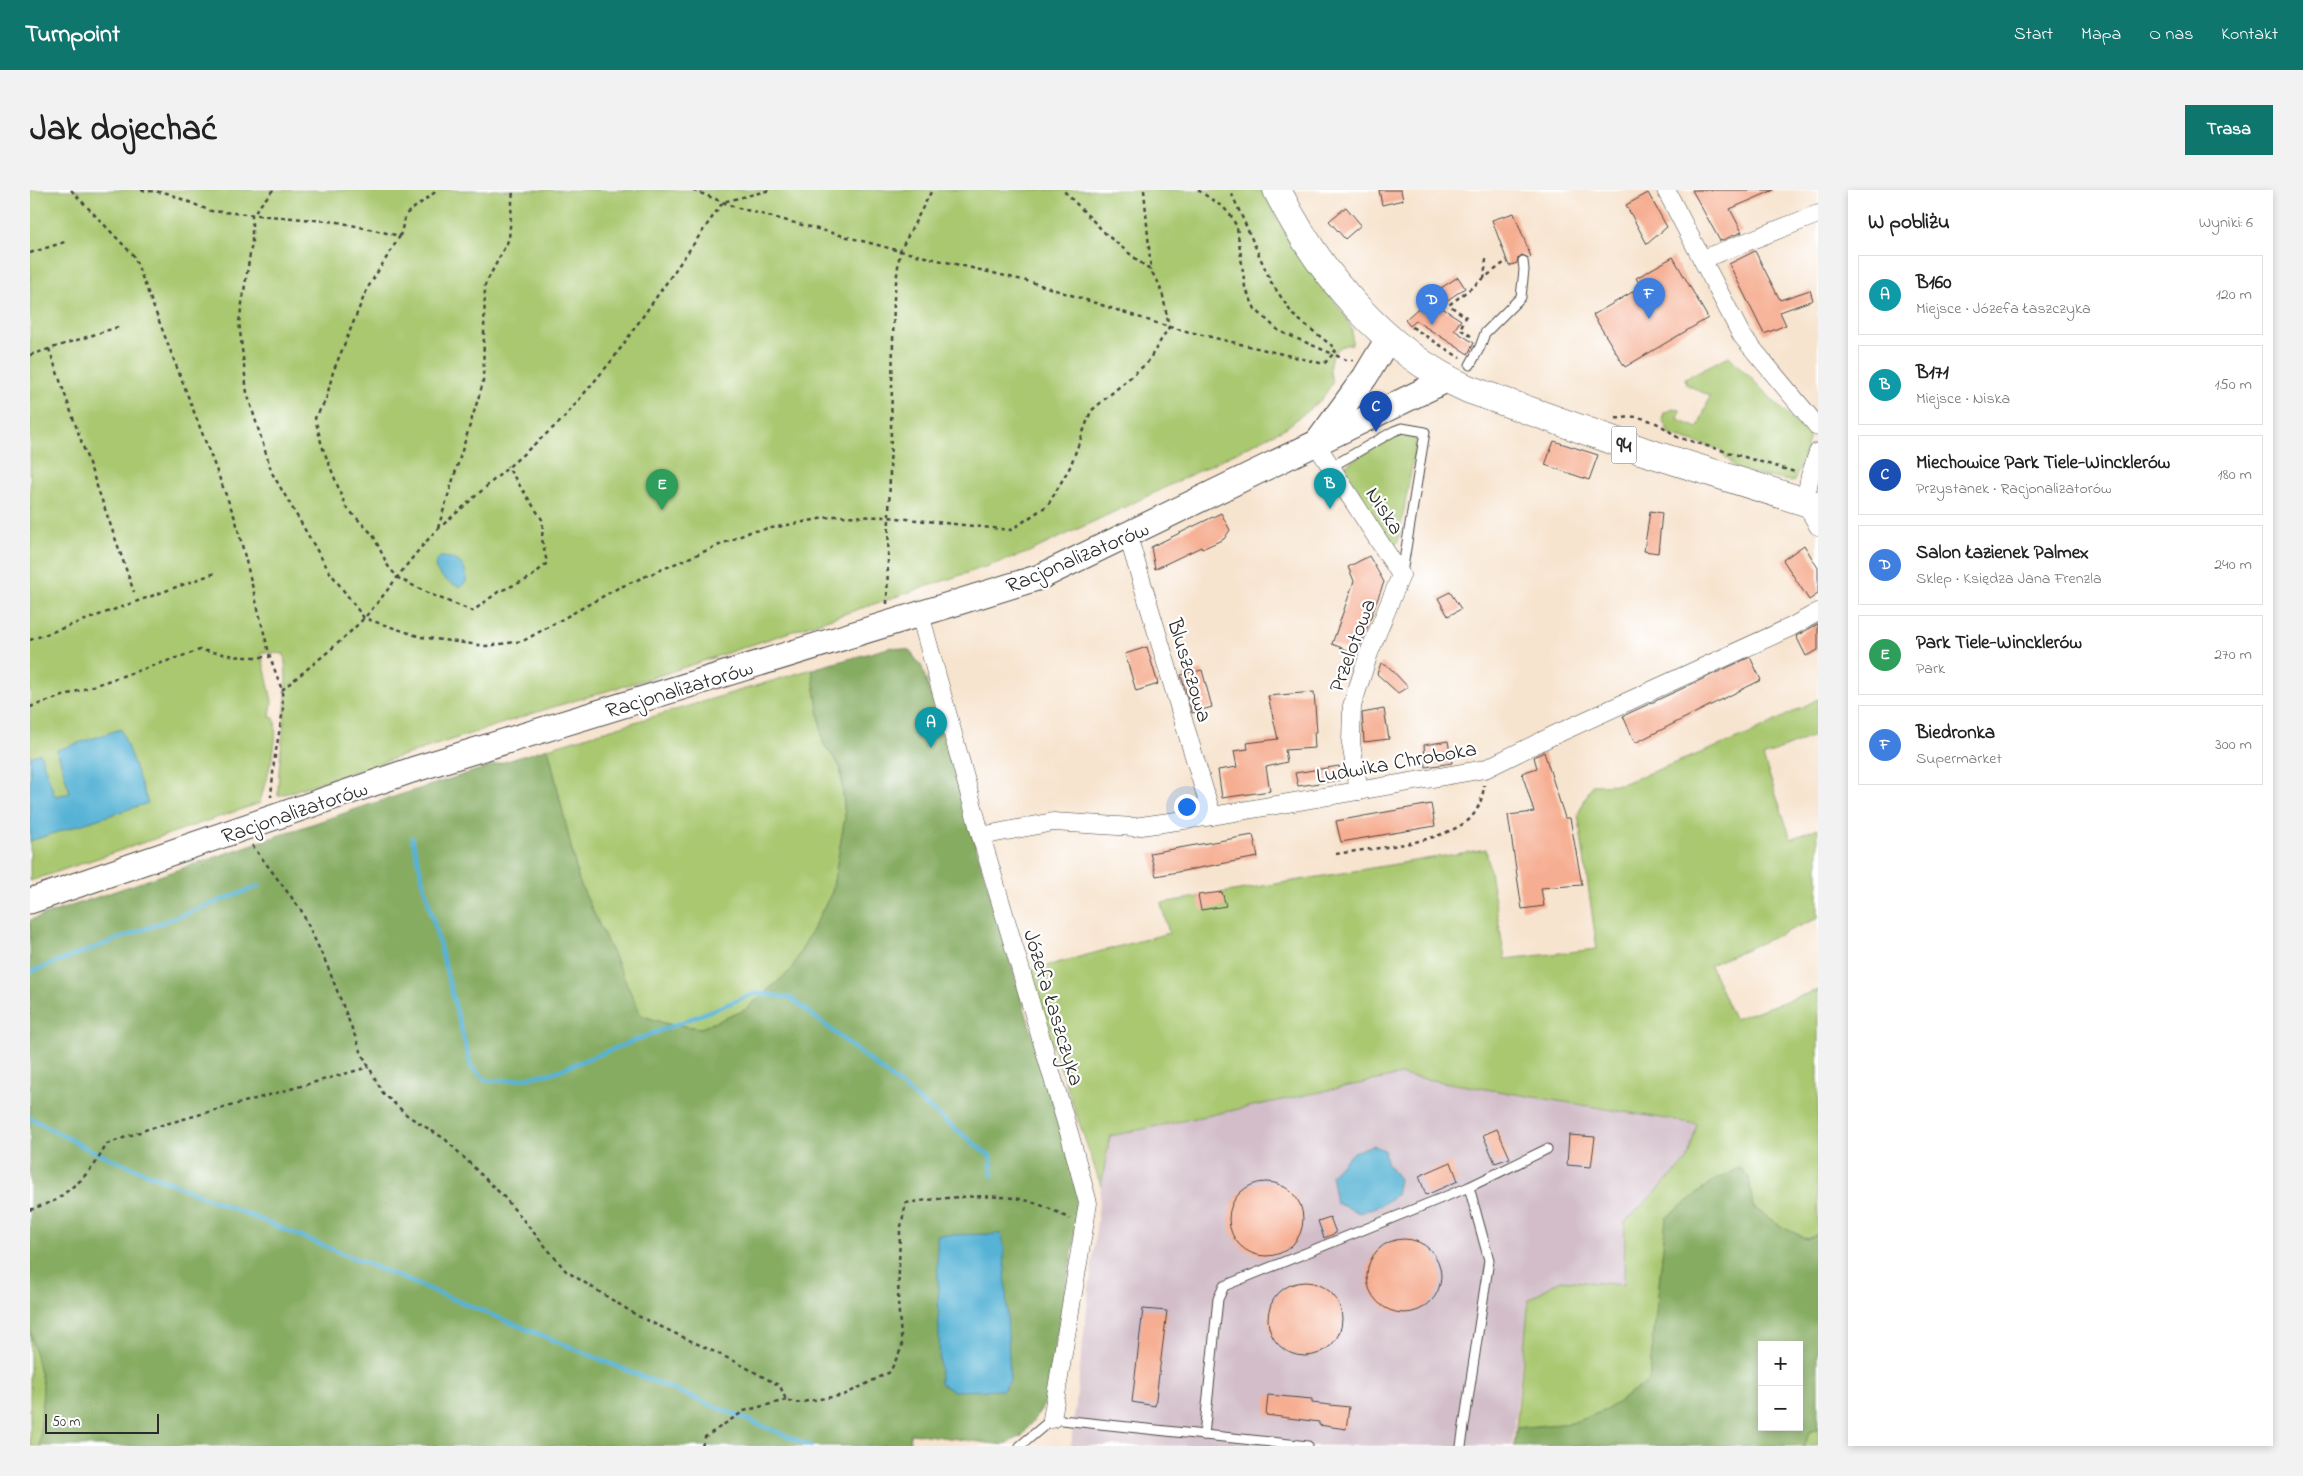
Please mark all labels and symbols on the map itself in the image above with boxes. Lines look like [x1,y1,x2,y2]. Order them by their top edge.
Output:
pin: F [1633,278,1665,319]
pin: D [1416,284,1448,325]
pin: C [1360,391,1392,432]
road number: 94 [1612,426,1636,464]
pin: B [1314,468,1346,509]
pin: E [646,469,678,510]
street label: Niska [1356,481,1411,542]
street label: Racjonalizatorów [1002,514,1155,603]
street label: Przelotowa [1322,595,1386,697]
street label: Bluszczowa [1157,614,1219,727]
street label: Racjonalizatorów [602,653,758,728]
pin: A [915,707,947,748]
street label: Ludwika Chroboka [1314,734,1479,794]
street label: Racjonalizatorów [218,774,372,854]
your location [1174,794,1200,820]
street label: Józefa Łaszczyka [1012,926,1091,1090]
scale bar [45,1411,159,1434]

